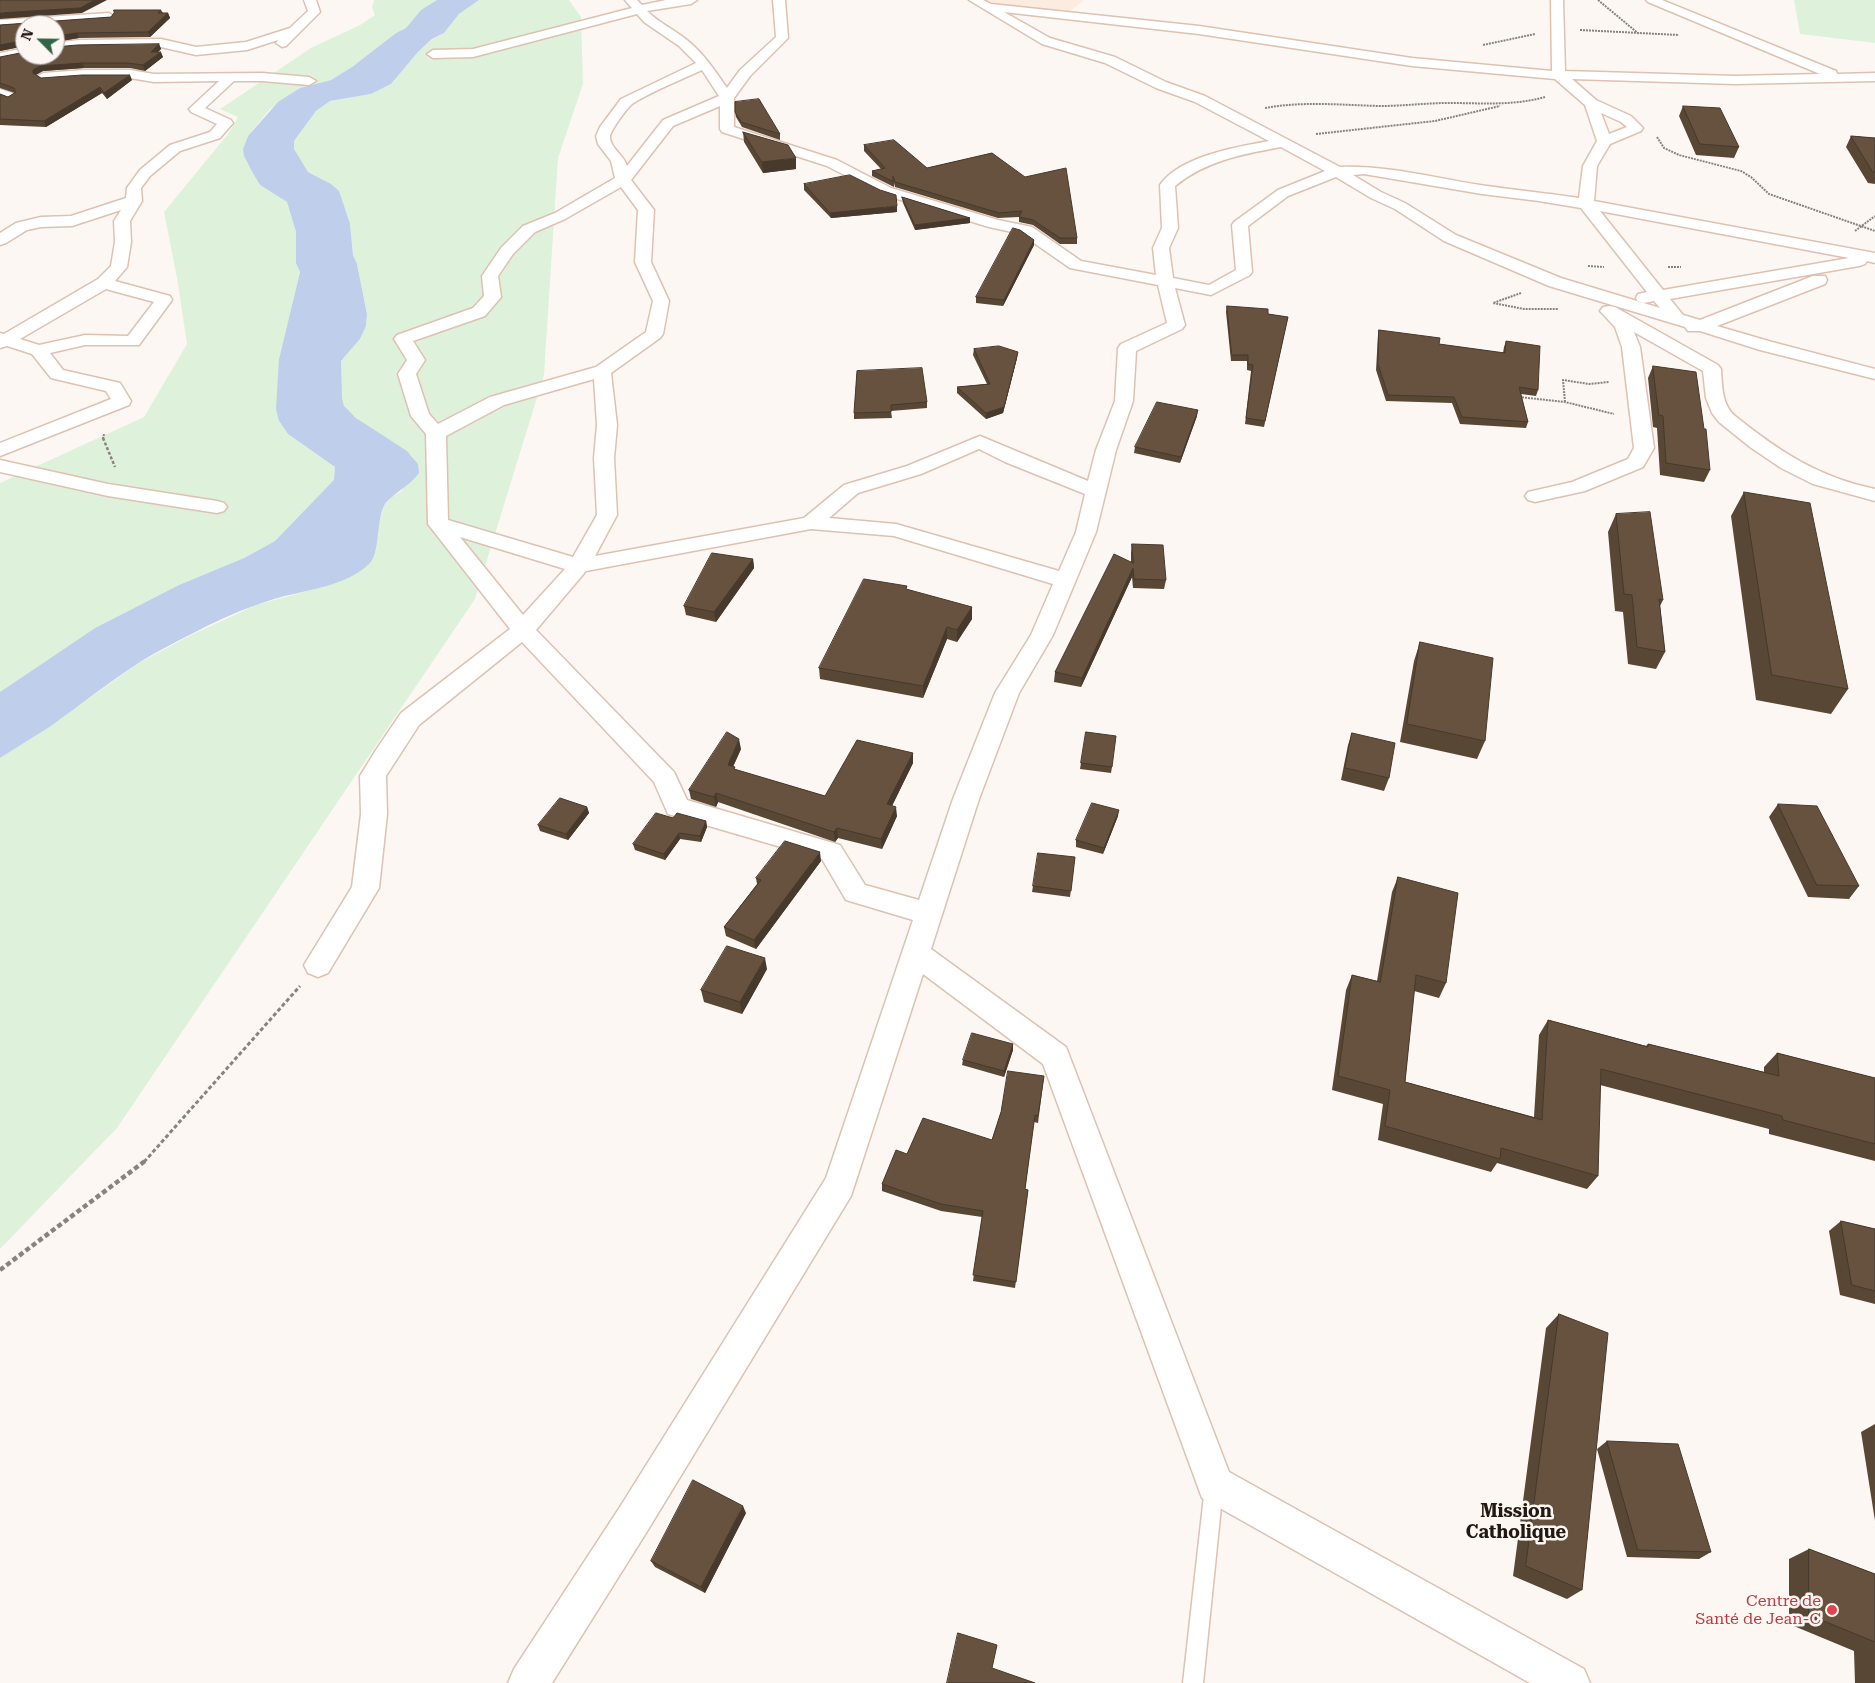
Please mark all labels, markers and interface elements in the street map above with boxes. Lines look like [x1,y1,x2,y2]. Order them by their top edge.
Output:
north arrow [15,15,65,65]
text: N [18,26,37,43]
district label: Mission Catholique [1466,1501,1566,1544]
place label: Centre de Santé de Jean-C [1695,1591,1821,1629]
marker: Centre de Santé de Jean-C [1825,1603,1839,1617]

